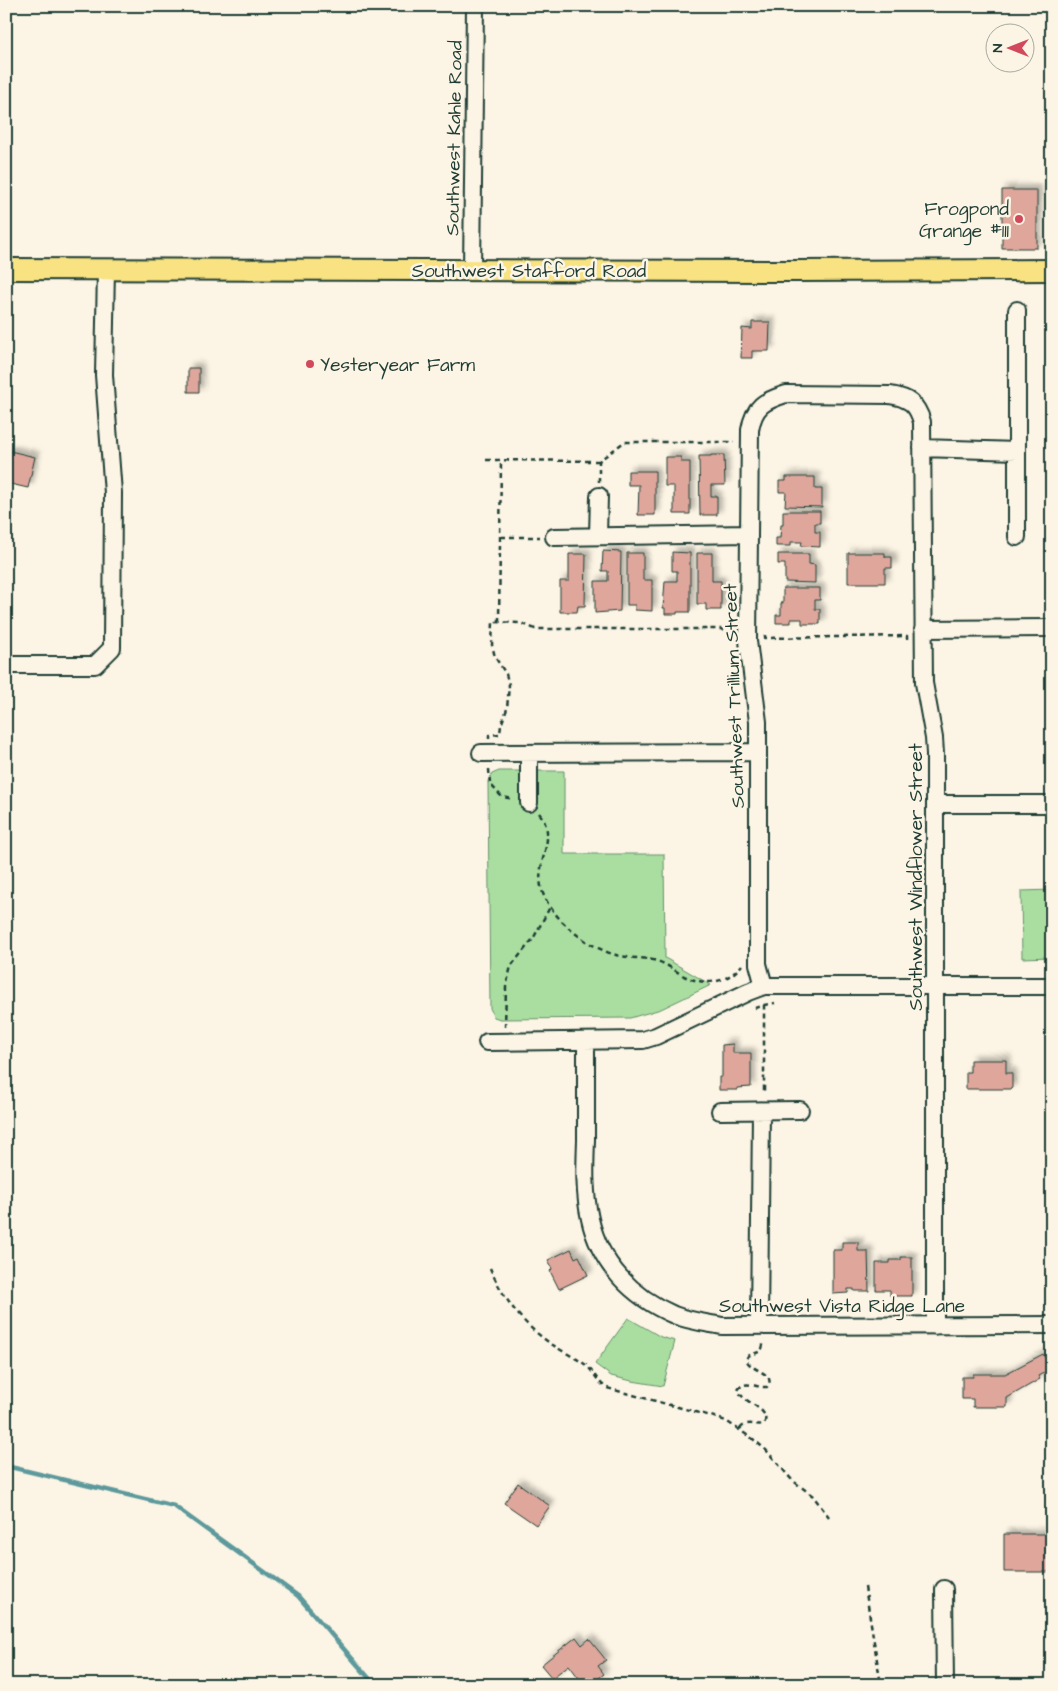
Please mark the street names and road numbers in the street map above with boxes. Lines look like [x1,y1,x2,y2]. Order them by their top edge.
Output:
street label: Southwest Kahle Road [439,40,470,236]
street label: Southwest Stafford Road [412,258,646,285]
street label: Southwest Trillium Street [717,583,752,809]
street label: Southwest Windflower Street [903,743,930,1011]
street label: Southwest Vista Ridge Lane [719,1293,965,1321]

